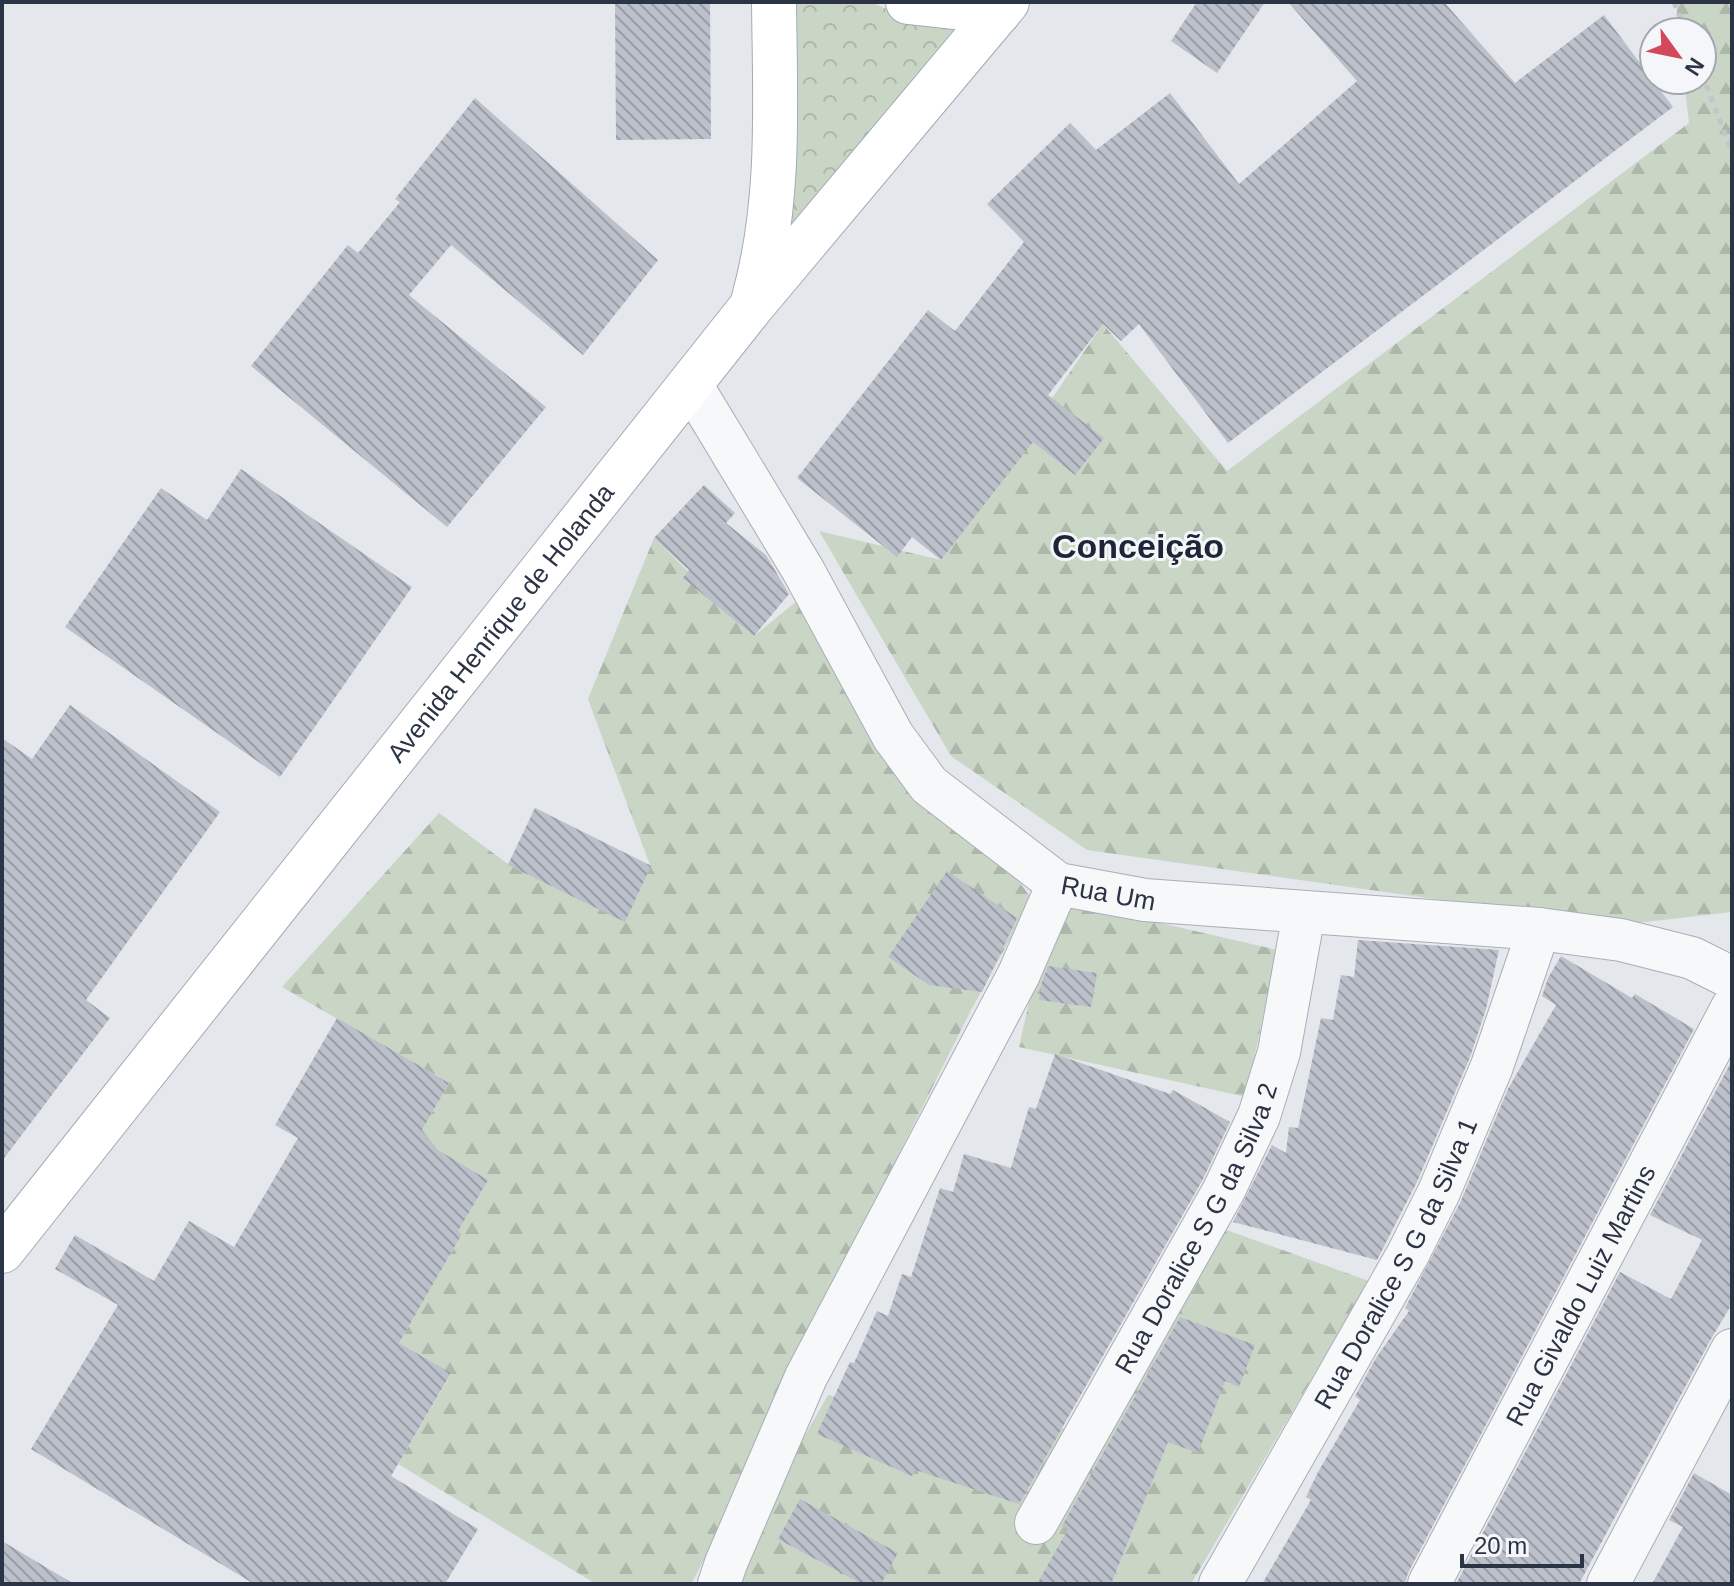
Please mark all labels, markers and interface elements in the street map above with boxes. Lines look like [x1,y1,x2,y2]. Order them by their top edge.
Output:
north arrow [1638,16,1718,96]
text: N [1680,53,1709,80]
street label: Avenida Henrique de Holanda [381,477,620,768]
district label: Conceição [1052,527,1224,565]
street label: Rua Um [1059,870,1158,917]
street label: Rua Doralice S G da Silva 2 [1109,1079,1283,1379]
street label: Rua Doralice S G da Silva 1 [1308,1114,1483,1414]
street label: Rua Givaldo Luiz Martins [1500,1160,1662,1431]
scale bar [1462,1518,1582,1568]
text: 20 m [1474,1532,1527,1559]

